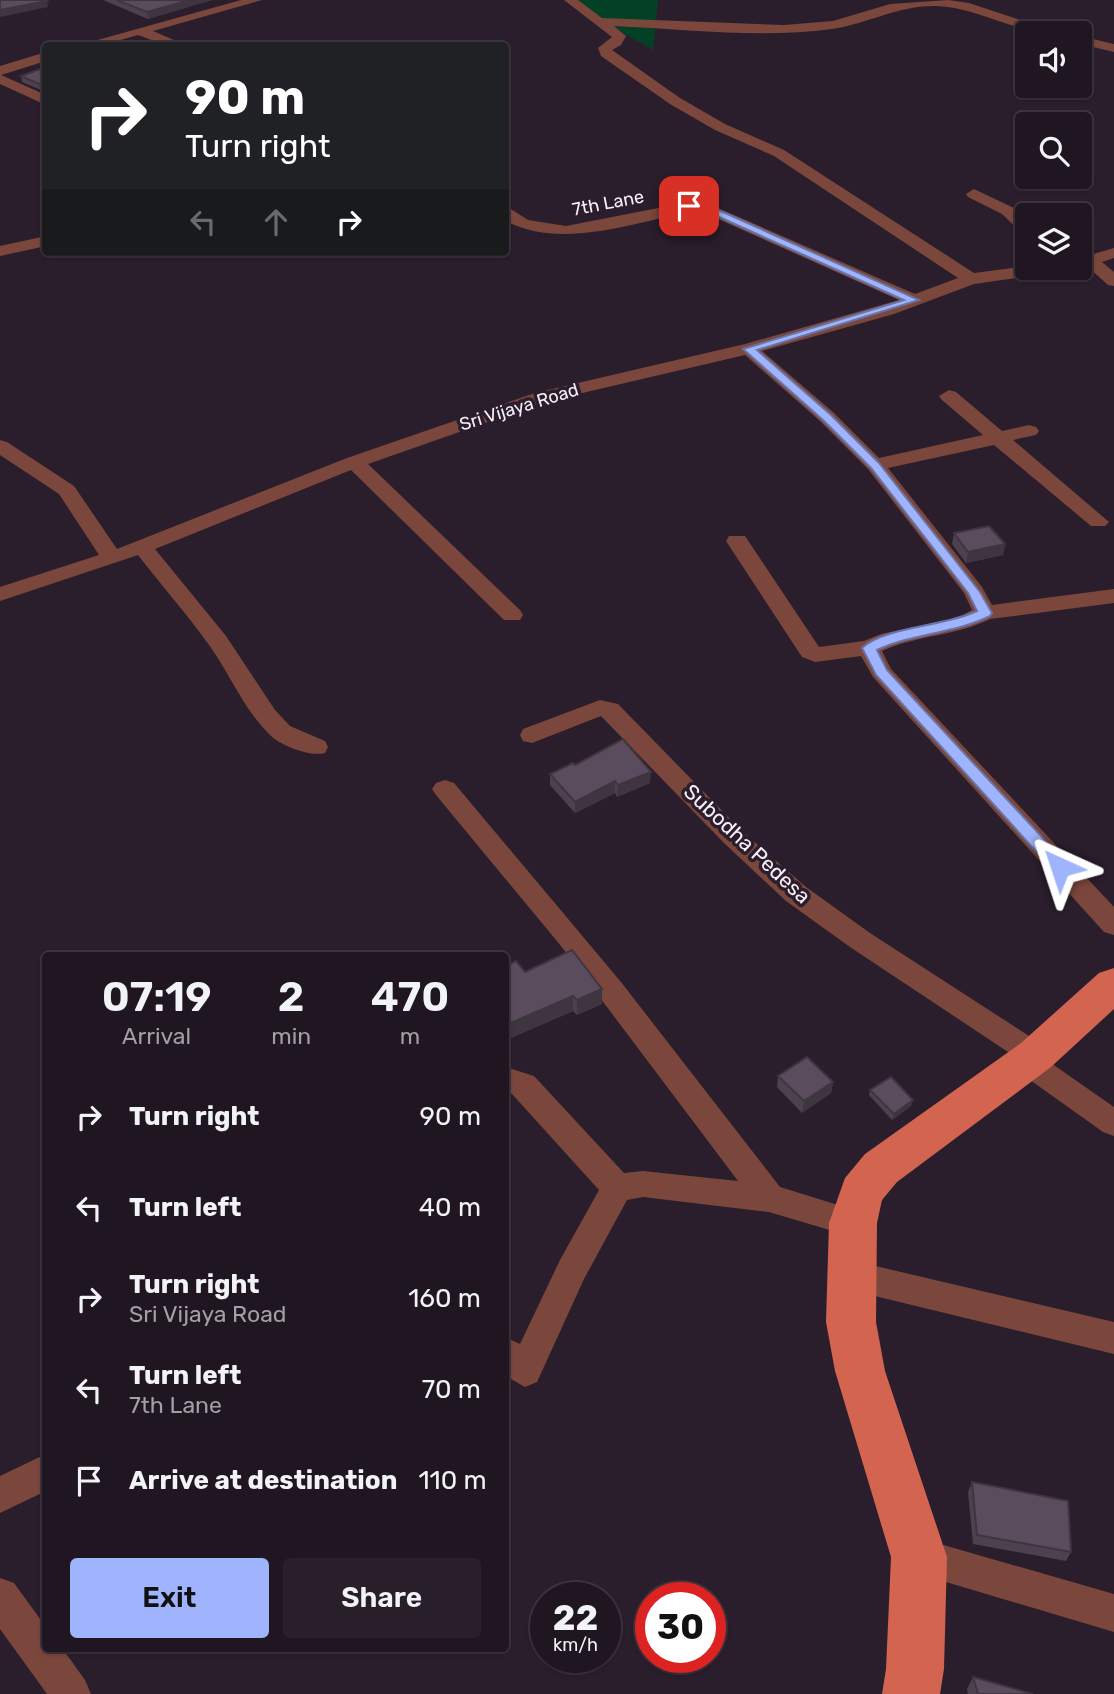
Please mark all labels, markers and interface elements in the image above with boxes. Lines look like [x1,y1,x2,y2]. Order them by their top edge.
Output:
map controls [1015,21,1092,280]
button: sound [1015,21,1092,98]
text: 90 m [185,68,305,126]
icon: right [70,70,161,161]
button: search [1015,112,1092,189]
text: Turn right [185,127,330,165]
pin [659,176,719,236]
street label: 7th Lane [570,185,646,221]
icon: arrive [670,187,708,225]
icon: left [184,203,222,241]
icon: ahead [257,203,295,241]
icon: right [330,203,368,241]
button: layers [1015,203,1092,280]
street label: Sri Vijaya Road [457,378,581,436]
street label: Subodha Pedesa [679,779,816,909]
position arrow [1023,830,1097,904]
text: 07:19 [102,972,212,1022]
text: 2 [278,972,305,1022]
text: 470 [371,972,449,1022]
text: Arrival [122,1022,191,1050]
text: min [271,1022,311,1050]
text: m [400,1022,420,1050]
icon: right [70,1098,108,1136]
text: Turn right [129,1101,259,1132]
text: 90 m [420,1101,481,1132]
icon: left [70,1189,108,1227]
text: Turn left [129,1192,241,1223]
text: 40 m [419,1192,481,1223]
text: Turn right [129,1269,259,1300]
icon: right [70,1280,108,1318]
text: 160 m [408,1283,481,1314]
text: Sri Vijaya Road [129,1300,287,1328]
text: Turn left [129,1360,241,1391]
icon: left [70,1371,108,1409]
text: 70 m [422,1374,481,1405]
text: 7th Lane [129,1391,222,1419]
icon: arrive [70,1462,108,1500]
text: Arrive at destination [129,1465,397,1496]
text: 110 m [418,1465,487,1496]
button: Exit [70,1558,269,1638]
button: Share [283,1558,481,1638]
speed limit sign: 30 [635,1582,726,1673]
text: 22 [553,1597,598,1639]
text: km/h [553,1634,598,1656]

